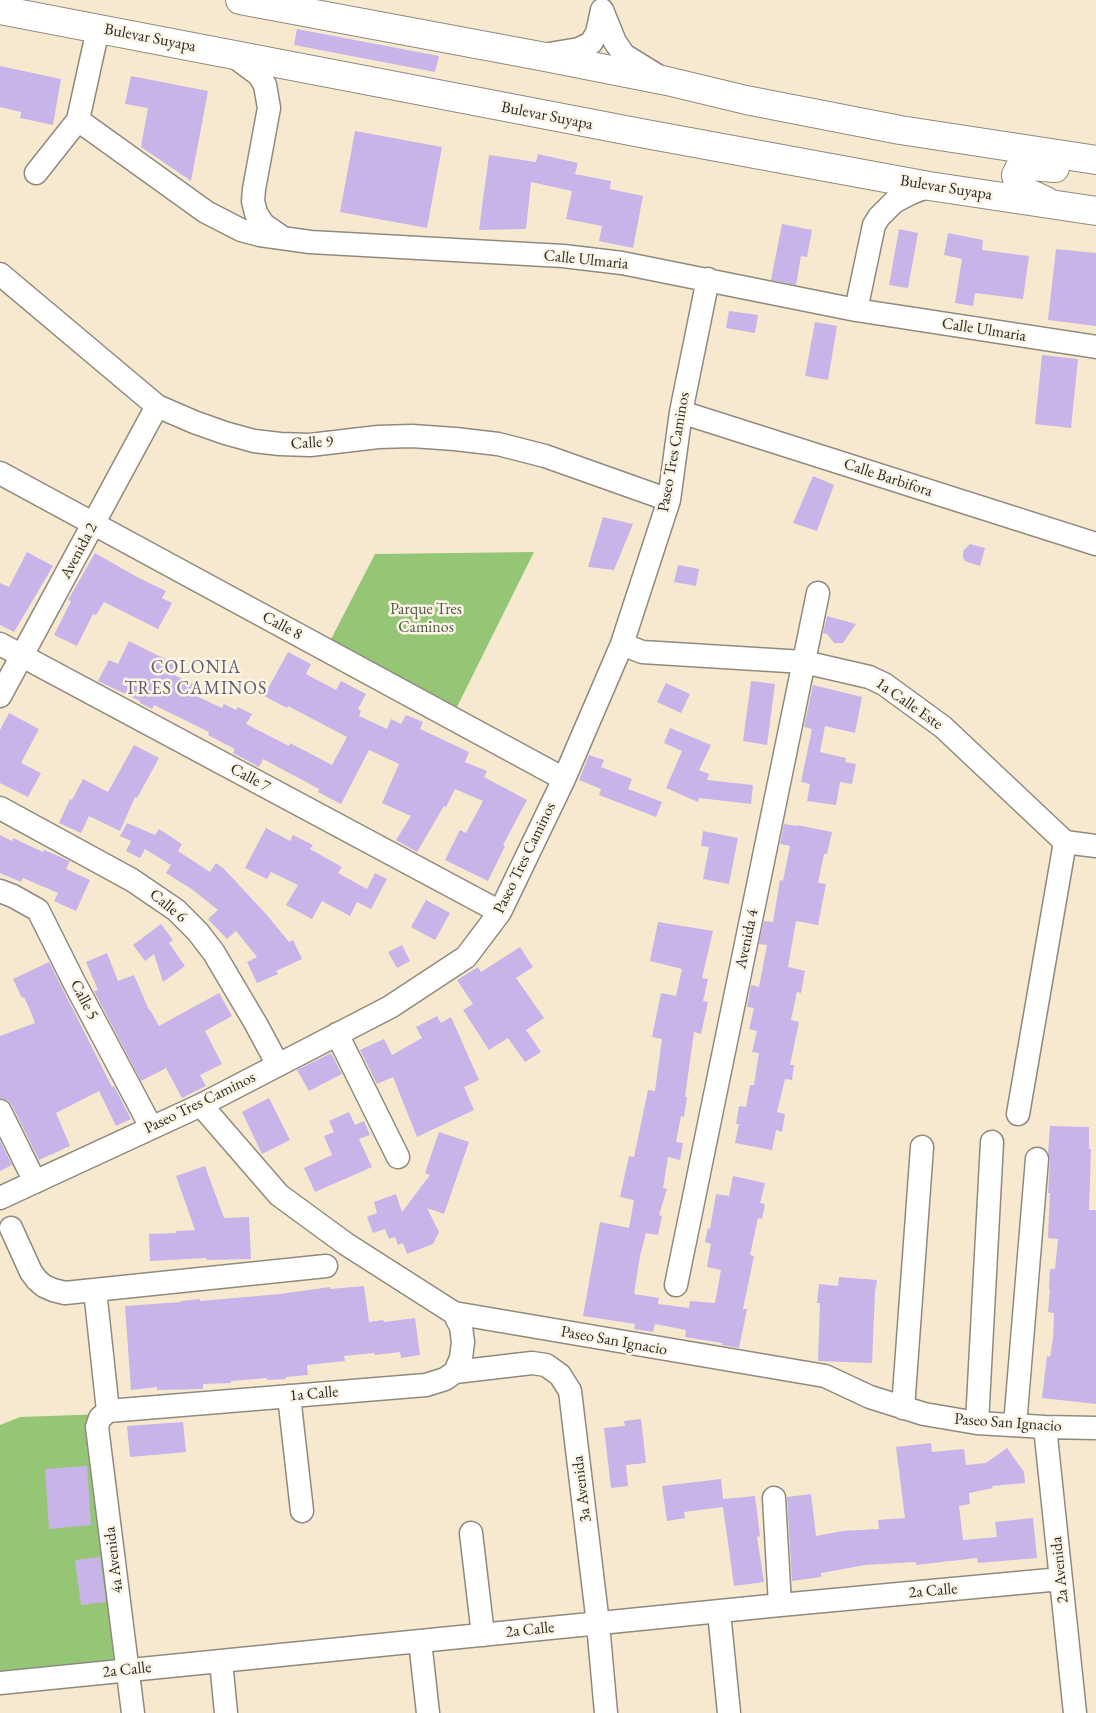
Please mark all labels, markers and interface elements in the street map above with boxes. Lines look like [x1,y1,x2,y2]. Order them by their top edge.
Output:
street label: Bulevar Suyapa [103,20,197,56]
street label: Bulevar Suyapa [500,98,594,134]
street label: Bulevar Suyapa [899,171,993,205]
street label: Calle Ulmaria [543,246,629,274]
street label: Calle Ulmaria [941,314,1027,346]
street label: Paseo Tres Caminos [654,391,694,513]
street label: Calle 9 [290,432,334,454]
street label: Calle Barbifora [841,455,935,501]
street label: Avenida 2 [56,520,102,582]
park label: Parque Tres Caminos [390,600,462,638]
street label: Calle 8 [259,608,305,644]
district label: COLONIA TRES CAMINOS [123,657,269,700]
street label: 1a Calle Este [872,674,946,734]
street label: Calle 7 [227,760,273,796]
street label: Paseo Tres Caminos [490,799,560,917]
street label: Calle 6 [145,885,191,927]
street label: Avenida 4 [731,907,763,971]
street label: Calle 5 [66,977,102,1023]
street label: Paseo Tres Caminos [141,1068,259,1138]
street label: Paseo San Ignacio [559,1322,669,1360]
street label: 1a Calle [289,1382,339,1406]
street label: Paseo San Ignacio [954,1410,1062,1436]
street label: 3a Avenida [568,1455,596,1523]
street label: 4a Avenida [100,1526,128,1594]
street label: 2a Avenida [1047,1536,1073,1604]
street label: 2a Calle [908,1579,958,1603]
street label: 2a Calle [505,1618,555,1642]
street label: 2a Calle [102,1658,152,1682]

